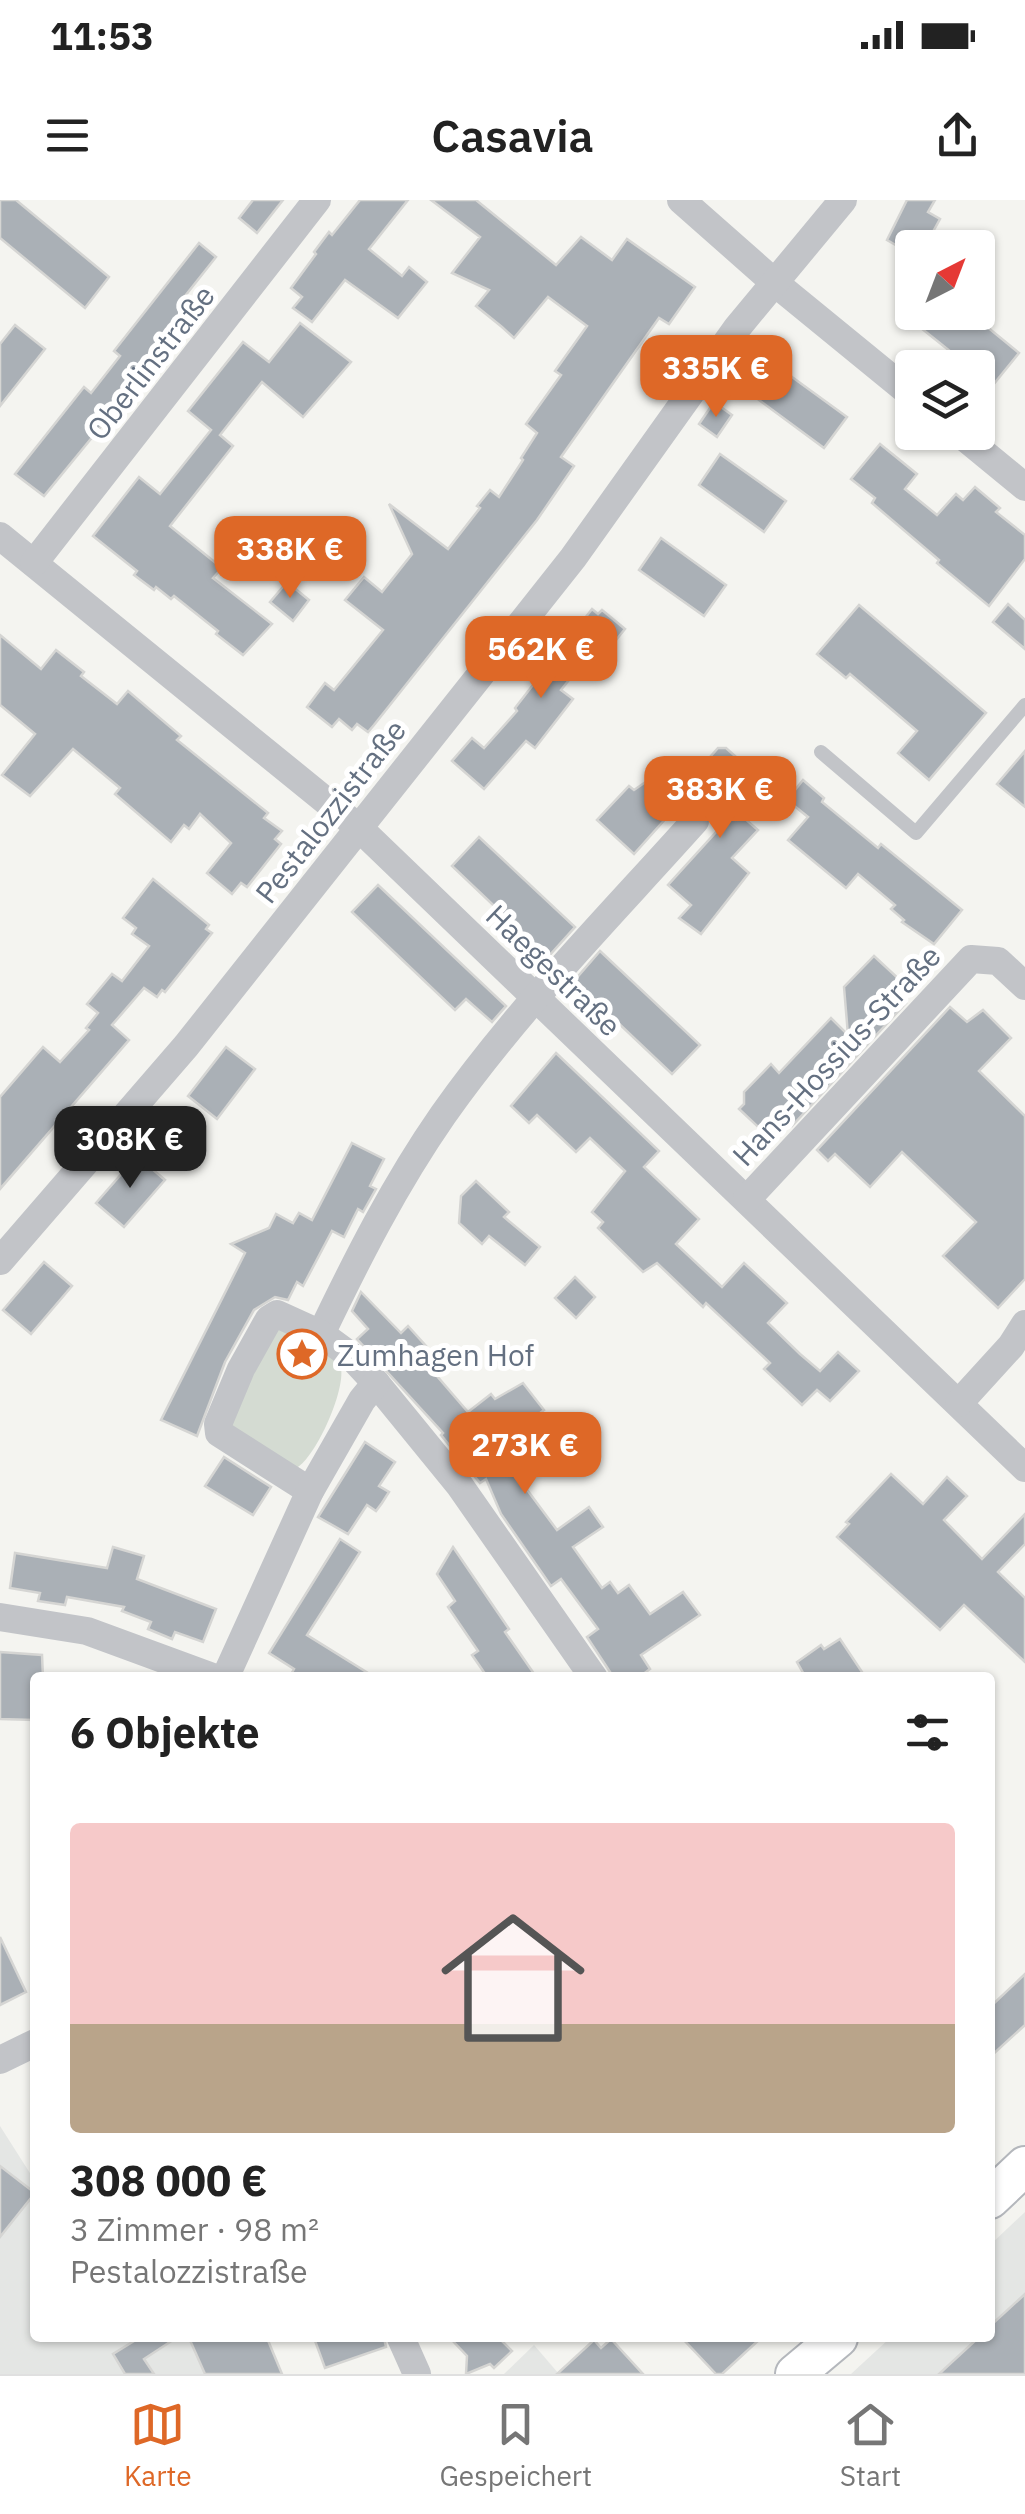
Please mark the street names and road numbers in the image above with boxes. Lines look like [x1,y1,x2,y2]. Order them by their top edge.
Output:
street label: Oberlinstraße [77,277,223,447]
street label: Pestalozzistraße [246,711,414,911]
street label: Haegestraße [478,896,630,1044]
street label: Hans-Hossius-Straße [723,936,949,1174]

